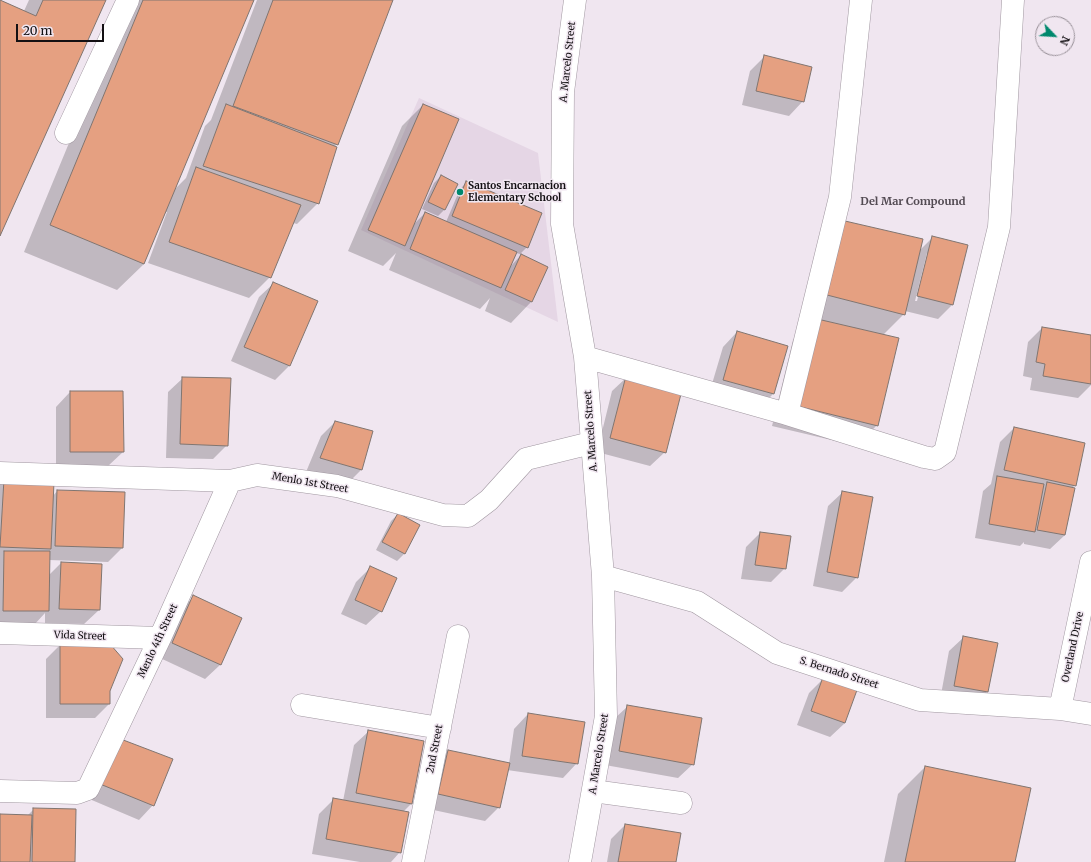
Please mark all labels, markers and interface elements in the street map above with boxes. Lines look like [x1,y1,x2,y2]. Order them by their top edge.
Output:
scale bar [18,16,106,42]
north arrow [1035,16,1075,56]
street label: A. Marcelo Street [558,21,578,103]
text: 20 m [23,23,52,38]
text: N [1057,34,1073,48]
place label: Santos Encarnacion Elementary School [468,180,566,204]
marker: Santos Encarnacion Elementary School [455,187,465,197]
district label: Del Mar Compound [860,195,966,209]
street label: A. Marcelo Street [582,390,600,472]
street label: Menlo 1st Street [271,470,349,496]
street label: Menlo 4th Street [136,602,180,680]
street label: Overland Drive [1060,611,1086,683]
street label: Vida Street [54,629,106,643]
street label: S. Bernado Street [798,655,880,691]
street label: A. Marcelo Street [587,713,611,795]
street label: 2nd Street [424,724,446,774]

